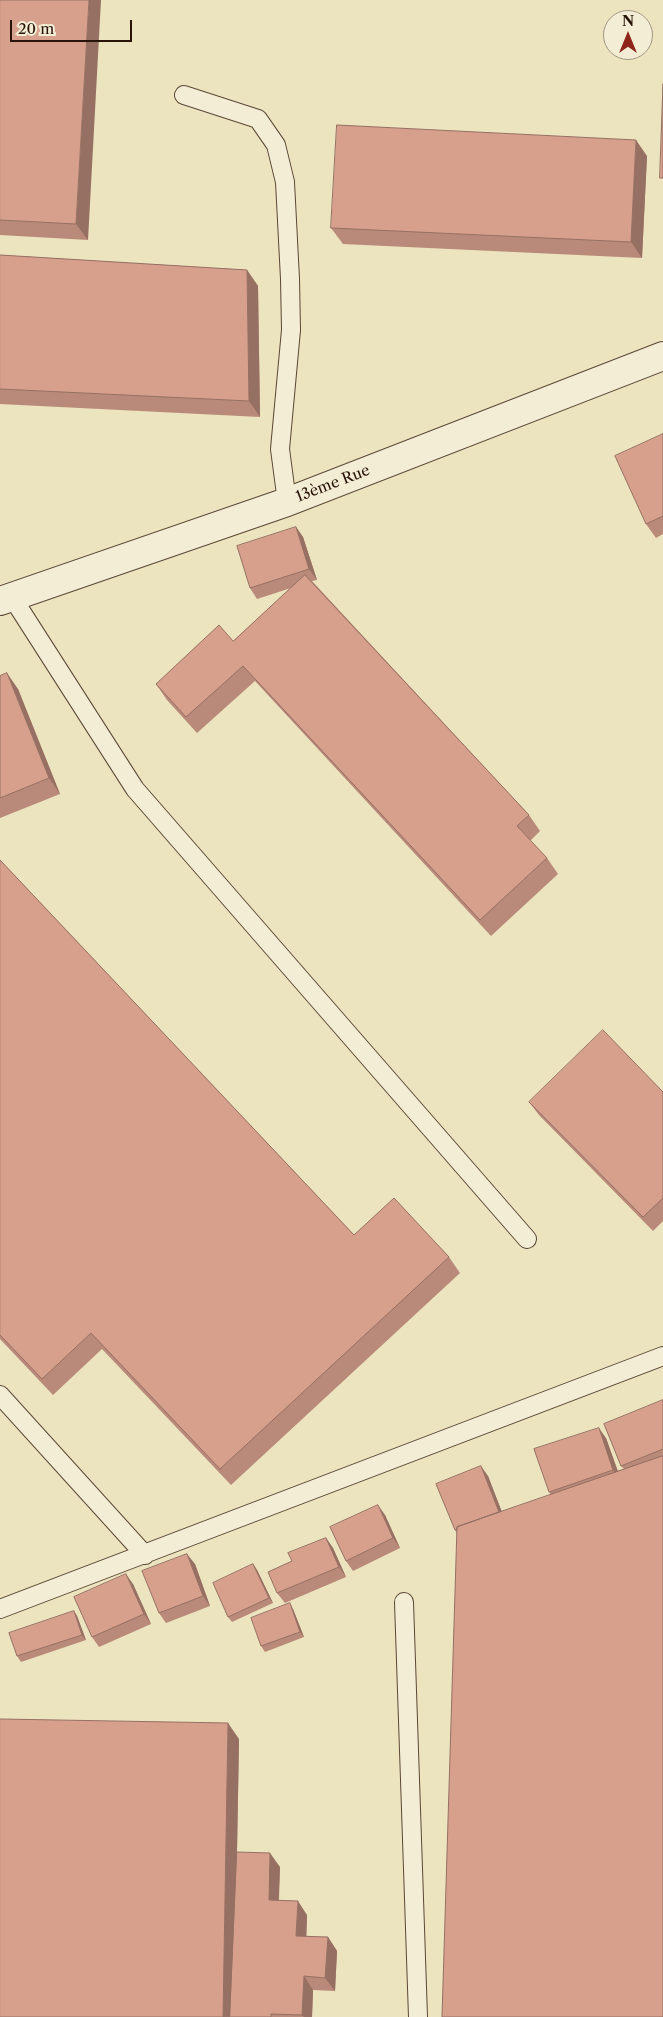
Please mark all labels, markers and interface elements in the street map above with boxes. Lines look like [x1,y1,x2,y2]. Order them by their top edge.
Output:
scale bar [12,10,135,42]
north arrow [603,10,653,60]
text: N [622,12,634,30]
text: 20 m [18,19,54,38]
street label: 13ème Rue [293,462,373,506]

